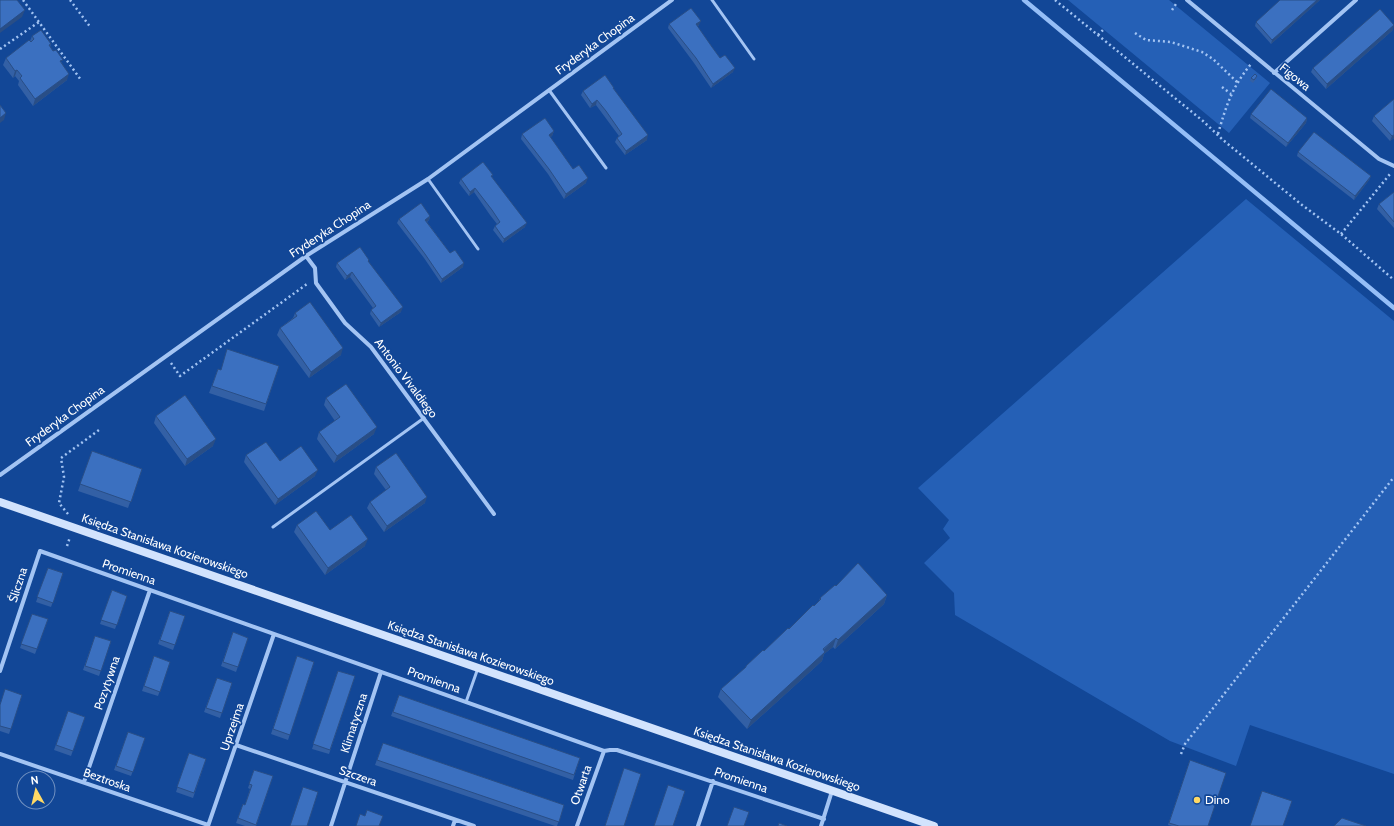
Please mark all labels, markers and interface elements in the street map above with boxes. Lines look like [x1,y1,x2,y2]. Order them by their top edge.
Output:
street label: Fryderyka Chopina [552,10,637,77]
street label: Figowa [1277,60,1314,94]
street label: Fryderyka Chopina [286,197,373,260]
street label: Antonio Vivaldiego [372,335,441,421]
street label: Fryderyka Chopina [22,382,107,449]
street label: Księdza Stanisława Kozierowskiego [80,510,251,581]
street label: Promienna [101,555,158,588]
street label: Śliczna [5,565,30,604]
street label: Księdza Stanisława Kozierowskiego [386,617,557,688]
street label: Pozytywna [90,654,123,712]
street label: Promienna [406,663,463,696]
street label: Klimatyczna [337,691,370,755]
street label: Uprzejma [216,701,247,753]
street label: Księdza Stanisława Kozierowskiego [692,723,863,794]
street label: Szczera [337,762,379,789]
street label: Otwarta [567,763,594,807]
street label: Promienna [713,763,770,796]
street label: Beztroska [81,764,133,795]
north arrow [16,770,56,810]
text: N [30,773,39,788]
place label: Dino [1205,792,1230,807]
marker: Dino [1192,795,1202,805]

